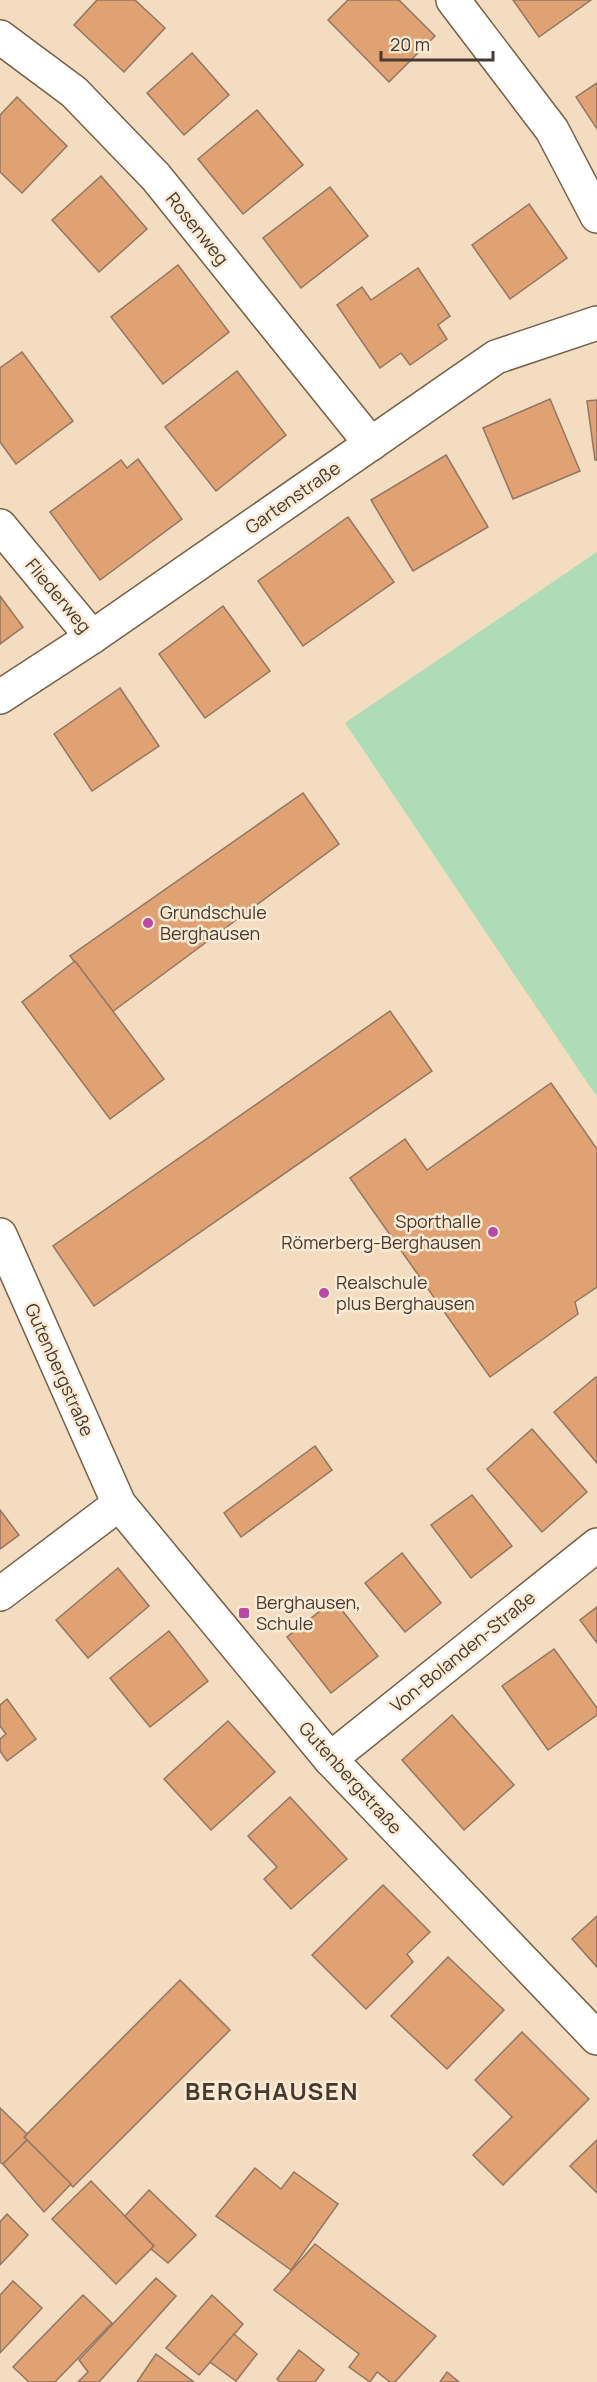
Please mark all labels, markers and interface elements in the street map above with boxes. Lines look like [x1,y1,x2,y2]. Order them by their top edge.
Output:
scale bar [381,24,494,62]
text: 20 m [390,32,430,56]
street label: Rosenweg [161,187,234,270]
street label: Gartenstraße [240,455,345,539]
street label: Fliederweg [21,553,97,638]
place label: Grundschule Berghausen [160,900,267,945]
marker: Grundschule Berghausen [141,916,155,930]
place label: Sporthalle Römerberg-Berghausen [281,1209,481,1254]
marker: Sporthalle Römerberg-Berghausen [486,1225,500,1239]
place label: Realschule plus Berghausen [336,1270,475,1315]
marker: Realschule plus Berghausen [317,1286,331,1300]
street label: Gutenbergstraße [20,1299,100,1440]
street label: Von-Bolanden-Straße [385,1585,540,1717]
place label: Berghausen, Schule [256,1590,361,1635]
marker: Berghausen, Schule [237,1606,251,1620]
street label: Gutenbergstraße [294,1716,408,1839]
district label: BERGHAUSEN [185,2074,359,2107]

